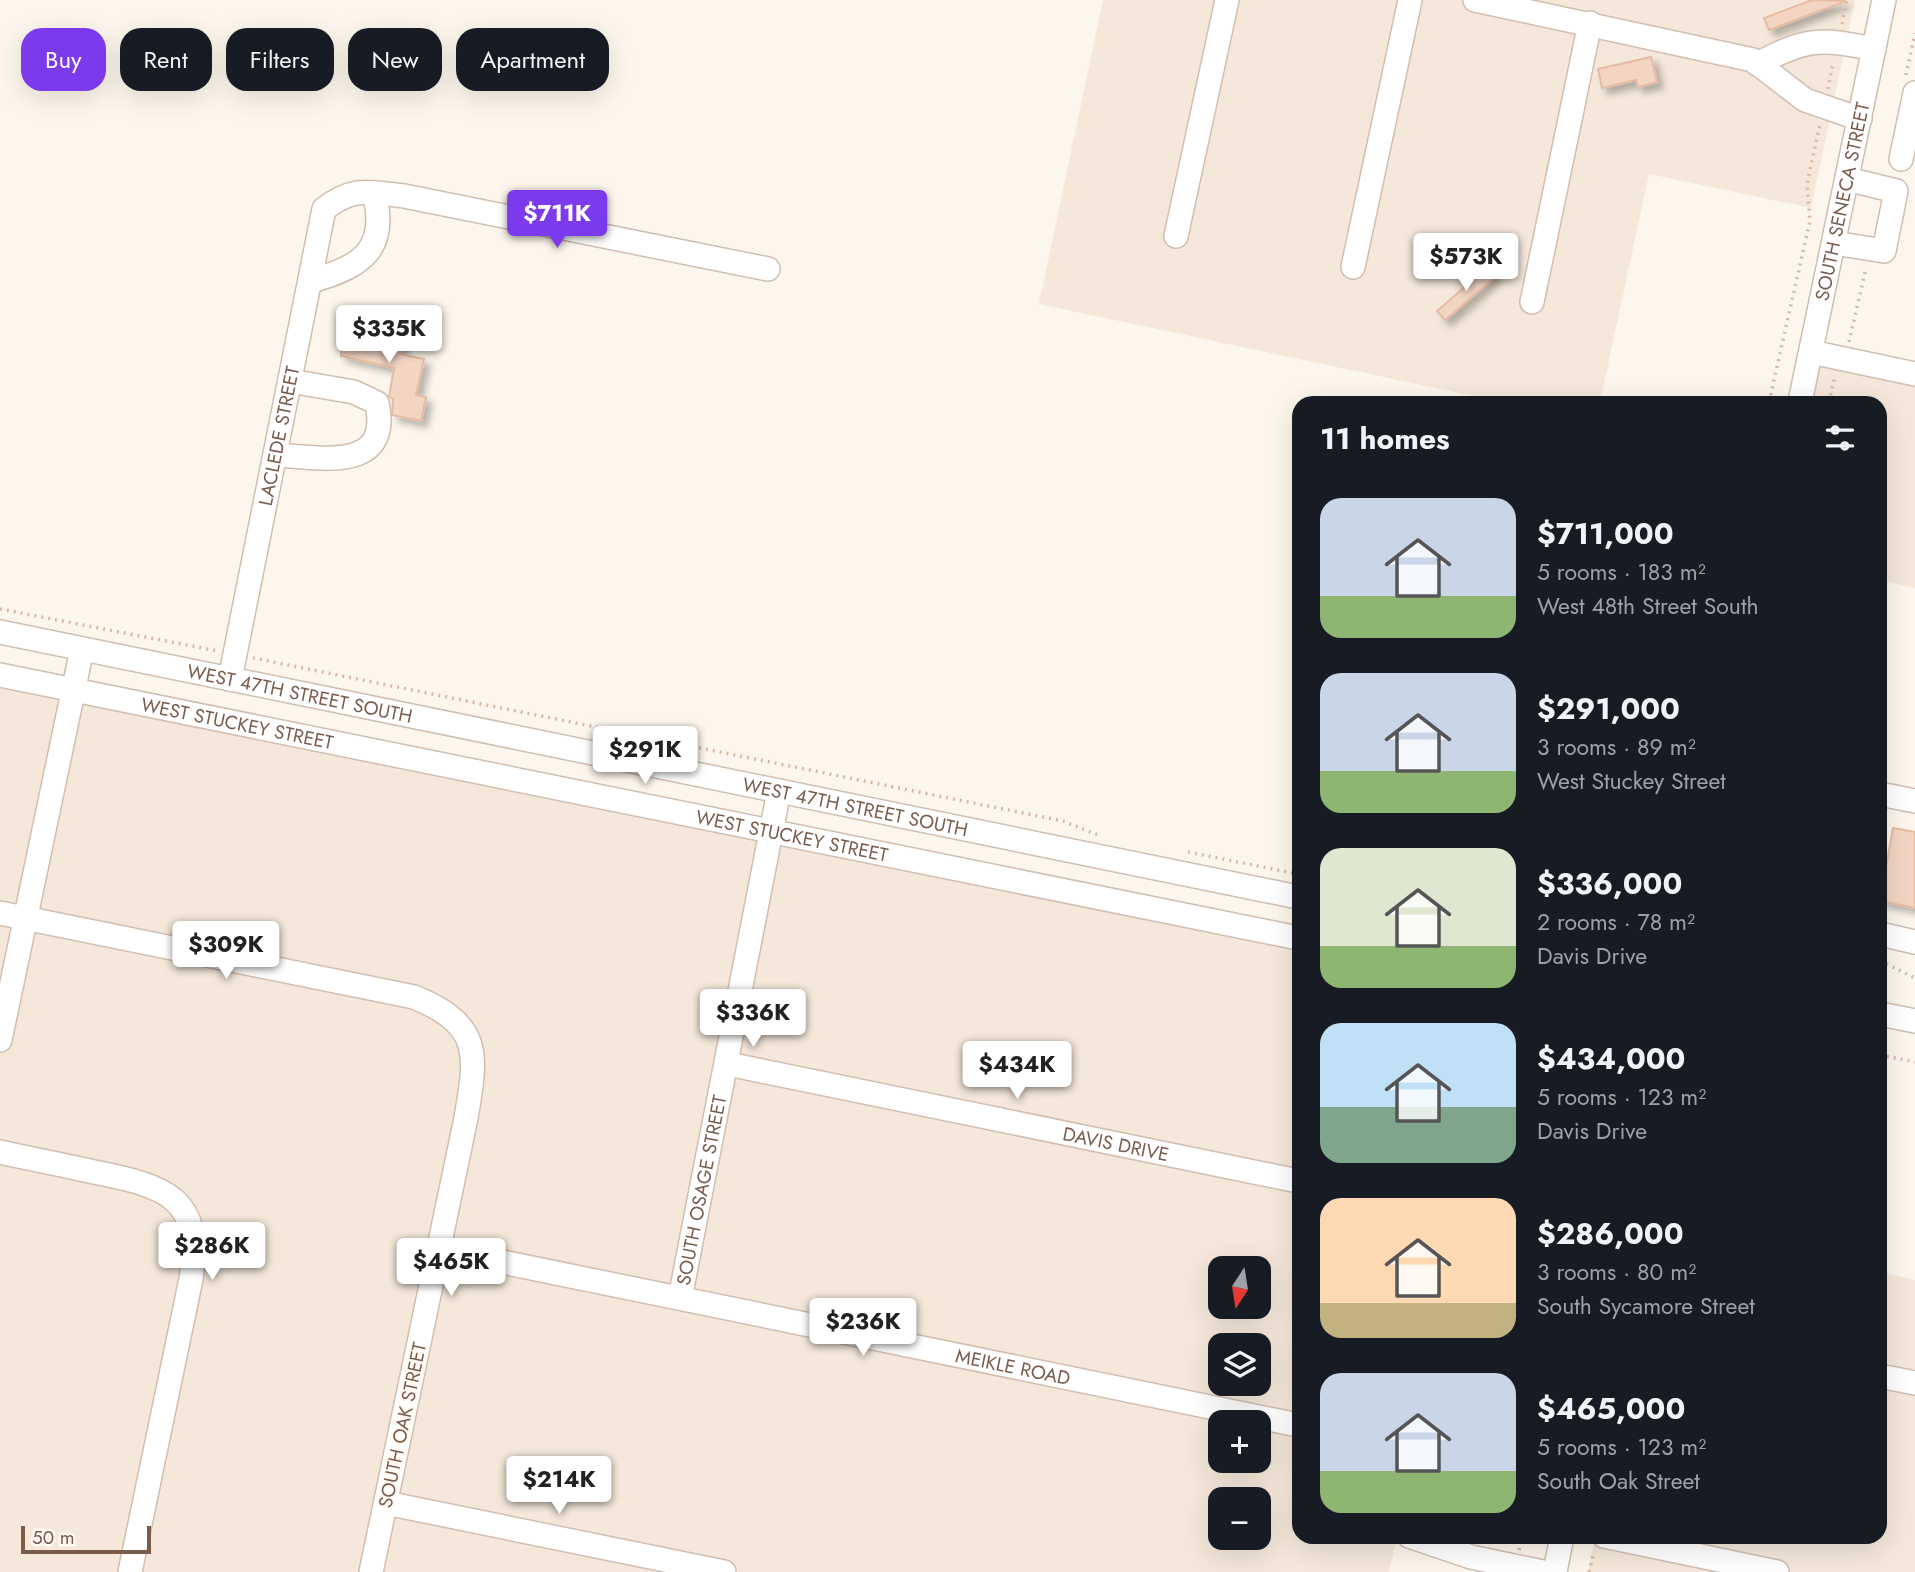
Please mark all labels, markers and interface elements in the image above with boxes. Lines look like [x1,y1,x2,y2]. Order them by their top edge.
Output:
chip: Buy [21,28,106,91]
chip: Rent [120,28,212,91]
chip: Filters [226,28,334,91]
chip: New [348,28,442,91]
chip: Apartment [456,28,609,91]
street label: SOUTH SENECA STREET [1809,100,1876,303]
pin: $711K [508,190,606,250]
text: $711K [523,196,591,230]
pin: $573K [1417,233,1515,293]
text: $573K [1429,239,1503,273]
pin: $335K [340,306,438,365]
text: $335K [352,311,426,345]
street label: LACLEDE STREET [252,364,306,508]
text: 11 homes [1320,417,1450,460]
icon: filters [1821,419,1859,457]
text: $711,000 [1537,512,1674,555]
icon: home [1376,526,1460,610]
text: 5 rooms · 183 m² [1537,555,1706,589]
text: West 48th Street South [1537,589,1759,623]
street label: WEST 47TH STREET SOUTH [185,658,415,730]
text: $291,000 [1537,687,1680,730]
street label: WEST STUCKEY STREET [139,691,336,756]
icon: home [1376,701,1460,785]
pin: $291K [596,726,694,786]
text: 3 rooms · 89 m² [1537,730,1696,764]
text: $291K [609,732,681,766]
text: West Stuckey Street [1537,764,1726,798]
street label: WEST 47TH STREET SOUTH [740,771,970,843]
street label: WEST STUCKEY STREET [693,803,891,869]
text: $336,000 [1537,862,1682,905]
icon: home [1376,876,1460,960]
text: 2 rooms · 78 m² [1537,905,1695,939]
pin: $309K [177,922,275,981]
text: $309K [188,927,264,961]
text: Davis Drive [1537,939,1647,973]
pin: $336K [704,990,802,1049]
text: $336K [716,995,790,1029]
text: $434,000 [1537,1037,1685,1080]
pin: $434K [968,1042,1066,1101]
text: $434K [979,1047,1055,1081]
icon: home [1376,1051,1460,1135]
text: 5 rooms · 123 m² [1537,1080,1706,1114]
street label: SOUTH OSAGE STREET [670,1092,733,1288]
text: Davis Drive [1537,1114,1647,1148]
street label: DAVIS DRIVE [1060,1120,1171,1168]
text: $286,000 [1537,1212,1684,1255]
pin: $286K [163,1222,261,1282]
icon: home [1376,1226,1460,1310]
text: $286K [174,1228,250,1262]
pin: $465K [402,1238,500,1298]
text: $465K [413,1244,489,1278]
text: 3 rooms · 80 m² [1537,1255,1696,1289]
north arrow [1208,1256,1270,1320]
map controls [1208,1256,1271,1550]
text: South Sycamore Street [1537,1289,1755,1323]
pin: $236K [814,1298,912,1358]
text: $236K [825,1304,901,1338]
button: layers [1208,1333,1271,1396]
street label: SOUTH OAK STREET [372,1340,433,1510]
street label: MEIKLE ROAD [953,1342,1073,1392]
text: $465,000 [1537,1387,1685,1430]
icon: home [1376,1401,1460,1485]
button: + [1208,1410,1271,1473]
text: 5 rooms · 123 m² [1537,1430,1706,1464]
pin: $214K [510,1456,608,1516]
text: $214K [522,1462,596,1496]
text: South Oak Street [1537,1464,1700,1498]
button: − [1208,1487,1271,1550]
scale bar [21,1523,150,1555]
text: 50 m [32,1524,75,1551]

